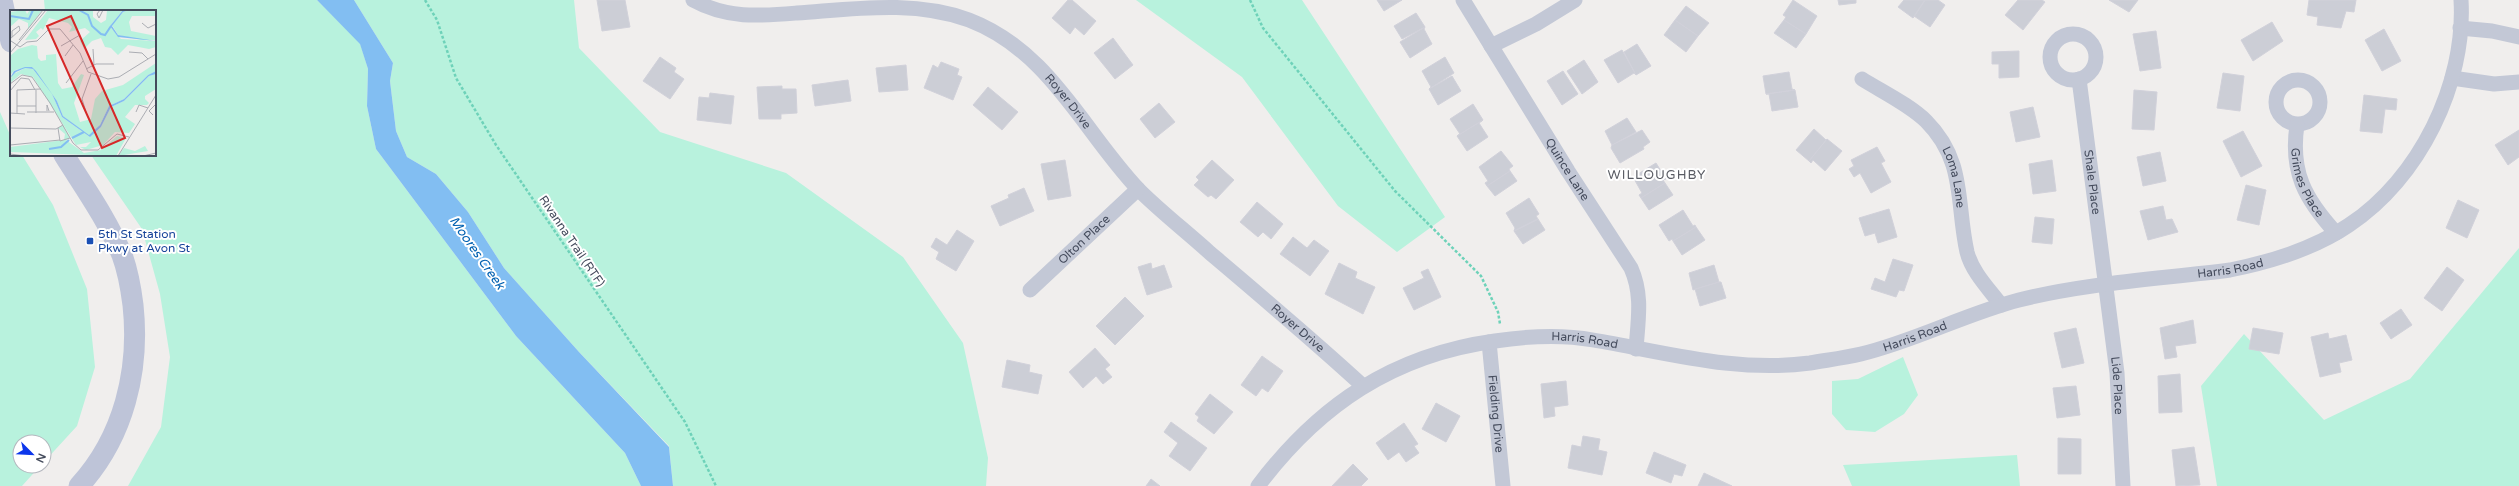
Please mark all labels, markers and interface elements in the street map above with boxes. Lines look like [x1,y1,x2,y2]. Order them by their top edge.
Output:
inset map [10,10,156,156]
street label: Royer Drive [1042,71,1094,132]
street label: Quince Lane [1542,136,1593,204]
street label: Loma Lane [1939,144,1968,209]
street label: Grimes Place [2288,148,2327,220]
street label: Shale Place [2081,149,2103,216]
district label: WILLOUGHBY [1608,167,1706,183]
street label: Rivanna Trail (RTF) [536,193,608,289]
street label: Olton Place [1055,212,1113,267]
water label: Moores Creek [446,213,509,293]
place label: 5th St Station Pkwy at Avon St [98,227,191,255]
marker: 5th St Station Pkwy at Avon St [85,236,95,246]
street label: Harris Road [2196,256,2265,281]
street label: Royer Drive [1268,301,1327,355]
street label: Harris Road [1881,318,1949,355]
street label: Harris Road [1551,329,1619,351]
street label: Lide Place [2108,356,2126,415]
street label: Fielding Drive [1485,374,1507,453]
north arrow [12,434,52,474]
text: N [33,451,48,465]

